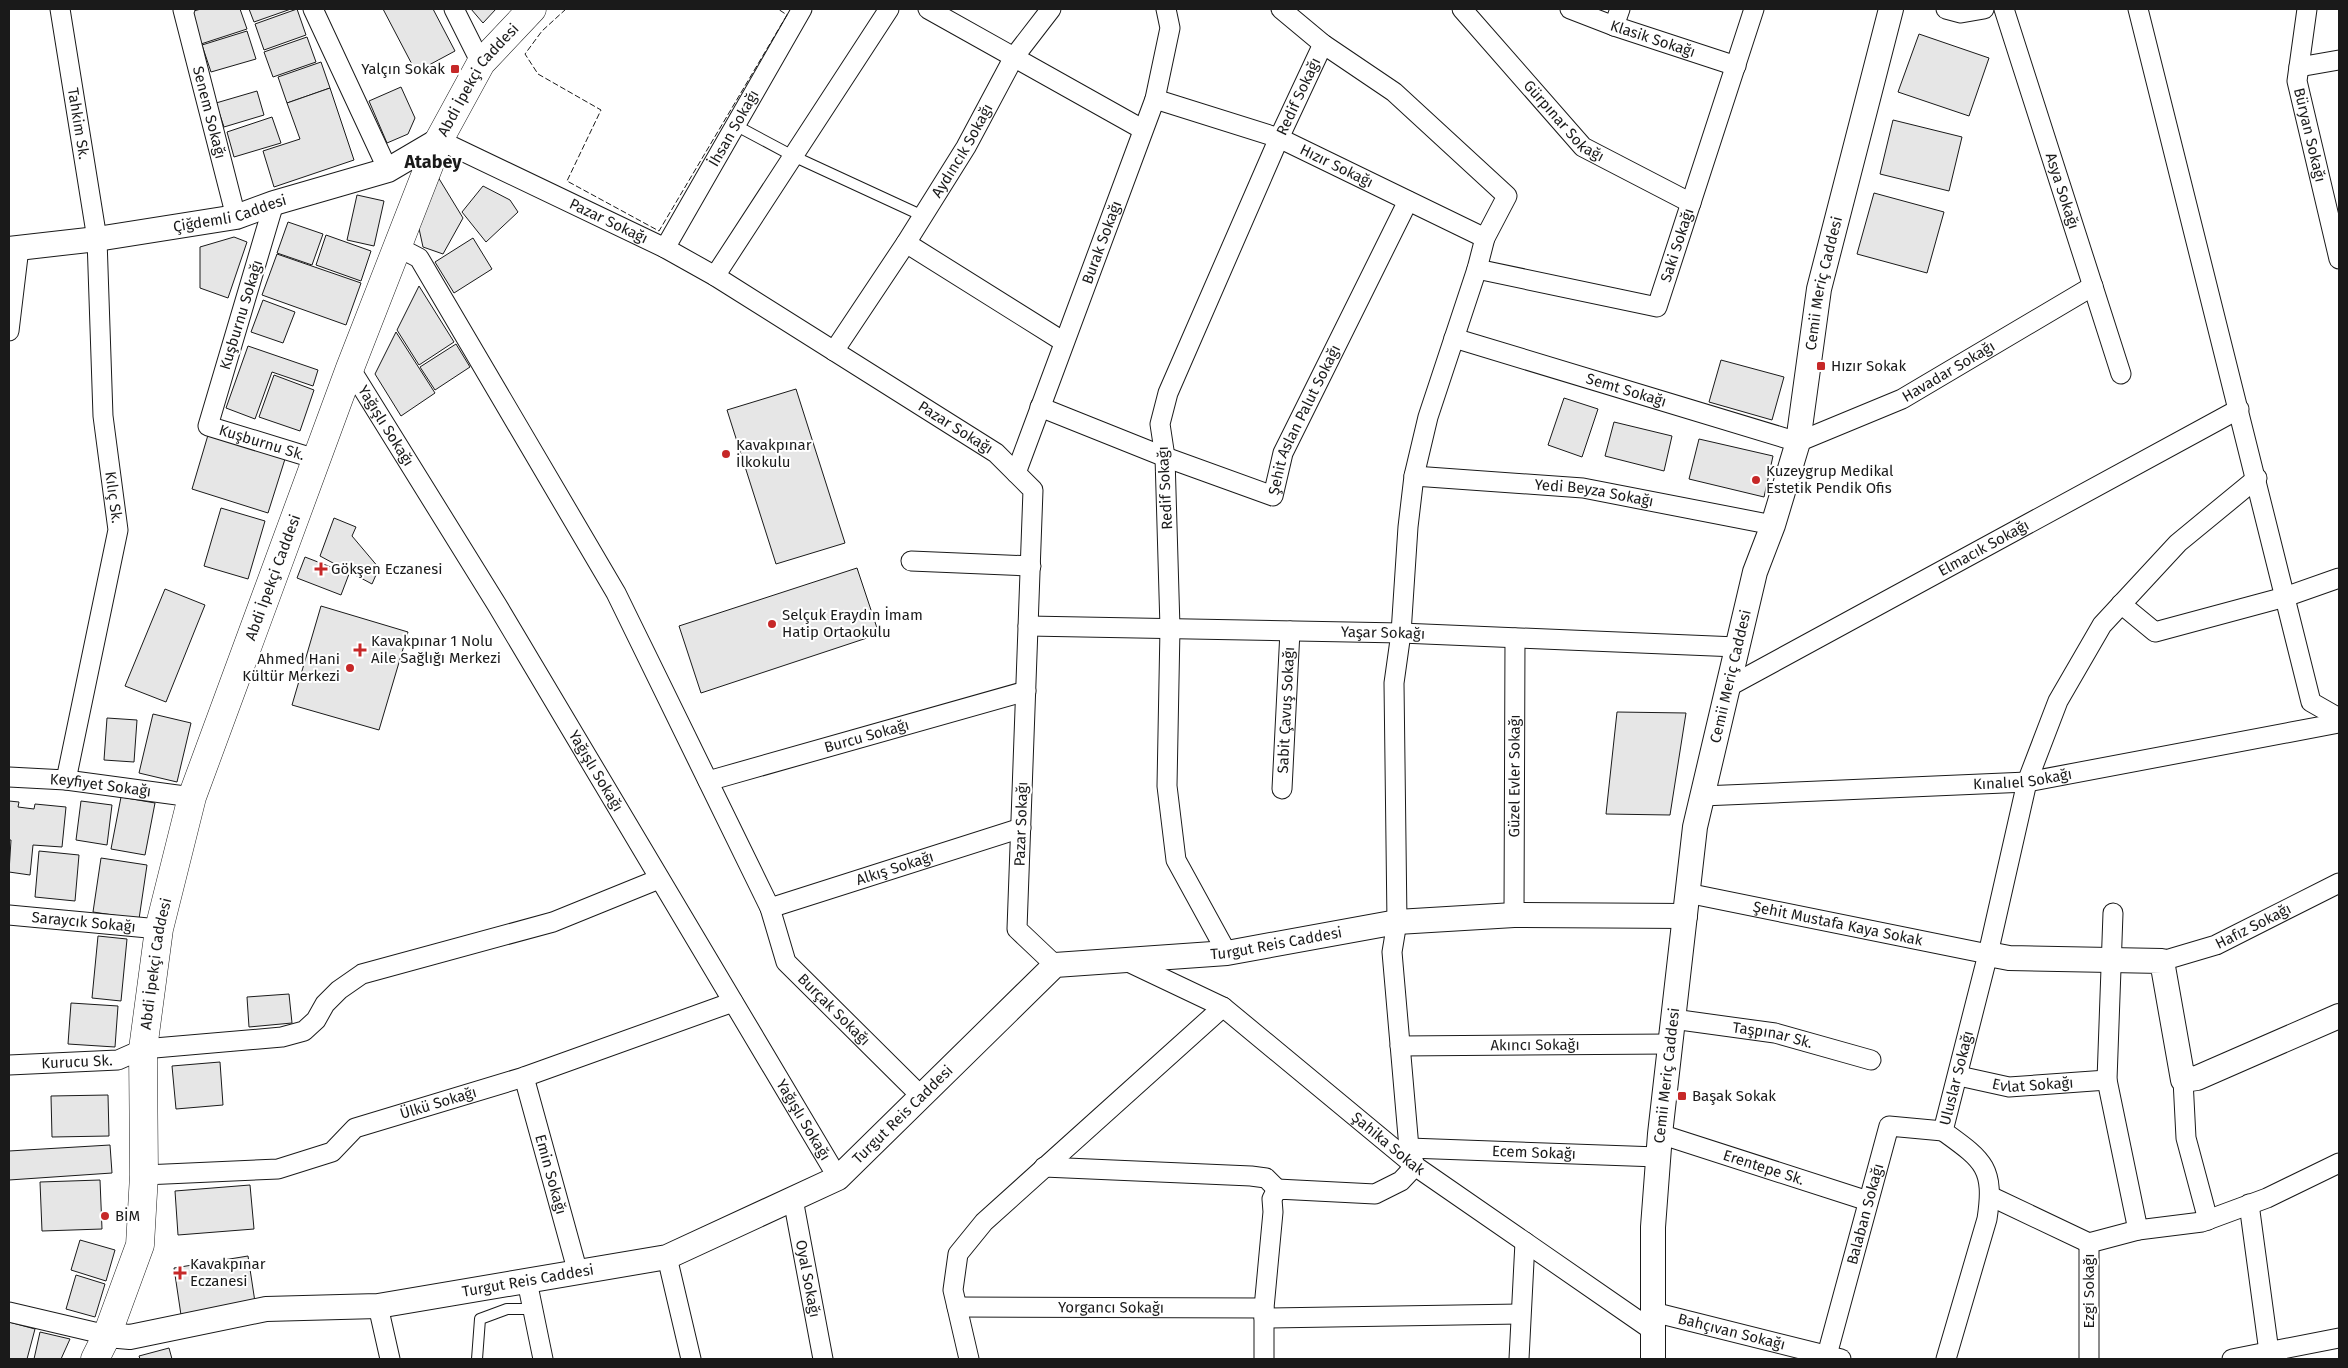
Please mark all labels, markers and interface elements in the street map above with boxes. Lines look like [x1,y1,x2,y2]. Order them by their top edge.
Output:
street label: Klasik Sokağı [1608,16,1698,61]
street label: Abdi İpekçi Caddesi [434,20,523,139]
street label: Redif Sokağı [1273,55,1324,138]
place label: Yalçın Sokak [361,60,445,78]
marker: Yalçın Sokak [449,63,461,75]
street label: Senem Sokağı [189,64,230,161]
street label: Gürpınar Sokağı [1520,77,1607,165]
street label: Tahkim Sk. [64,86,93,161]
street label: Büryan Sokağı [2290,86,2330,184]
street label: İhsan Sokağı [705,87,763,170]
street label: Aydıncık Sokağı [928,101,996,201]
street label: Hızır Sokağı [1297,140,1376,191]
street label: Asya Sokağı [2042,150,2083,231]
district label: Atabey [403,151,462,173]
street label: Çiğdemli Caddesi [172,191,289,236]
street label: Pazar Sokağı [566,195,651,247]
street label: Burak Sokağı [1078,198,1125,287]
street label: Saki Sokağı [1657,206,1698,284]
street label: Cemii Meriç Caddesi [1802,215,1846,352]
street label: Kuşburnu Sokağı [216,258,266,372]
street label: Havadar Sokağı [1899,337,1998,406]
street label: Şehit Aslan Palut Sokağı [1265,342,1344,497]
place label: Hızır Sokak [1831,357,1907,375]
marker: Hızır Sokak [1815,360,1827,372]
street label: Semt Sokağı [1584,369,1669,411]
street label: Yağışlı Sokağı [354,382,418,469]
street label: Pazar Sokağı [915,397,996,458]
street label: Kuşburnu Sk. [217,421,307,464]
place label: Kavakpınar İlkokulu [736,436,812,471]
street label: Redif Sokağı [1154,446,1176,530]
marker: Kavakpınar İlkokulu [720,448,732,460]
place label: Kuzeygrup Medikal Estetik Pendik Ofis [1766,462,1894,497]
street label: Kılıç Sk. [101,470,126,524]
marker: Kuzeygrup Medikal Estetik Pendik Ofis [1750,474,1762,486]
street label: Yedi Beyza Sokağı [1534,476,1655,511]
street label: Abdi İpekçi Caddesi [241,512,304,643]
street label: Elmacık Sokağı [1935,516,2032,580]
place label: Gökşen Eczanesi [331,560,442,578]
marker: Gökşen Eczanesi [315,563,327,575]
place label: Selçuk Eraydın İmam Hatip Ortaokulu [782,606,923,641]
street label: Cemii Meriç Caddesi [1706,608,1755,745]
marker: Selçuk Eraydın İmam Hatip Ortaokulu [766,618,778,630]
street label: Yaşar Sokağı [1341,623,1425,643]
place label: Kavakpınar 1 Nolu Aile Sağlığı Merkezi [371,632,501,667]
marker: Kavakpınar 1 Nolu Aile Sağlığı Merkezi [353,643,367,657]
street label: Sabit Çavuş Sokağı [1274,646,1298,774]
place label: Ahmed Hani Kültür Merkezi [242,650,340,685]
marker: Ahmed Hani Kültür Merkezi [344,662,356,674]
street label: Güzel Evler Sokağı [1505,714,1524,838]
street label: Burcu Sokağı [822,716,911,757]
street label: Yağışlı Sokağı [565,727,627,815]
street label: Kınalıel Sokağı [1973,765,2073,793]
street label: Keyfiyet Sokağı [49,770,152,800]
street label: Pazar Sokağı [1011,781,1031,867]
street label: Alkış Sokağı [854,847,936,889]
street label: Abdi İpekçi Caddesi [137,896,175,1031]
street label: Şehit Mustafa Kaya Sokak [1751,898,1925,950]
street label: Hafız Sokağı [2212,900,2294,953]
street label: Saraycık Sokağı [31,908,137,936]
street label: Turgut Reis Caddesi [1210,923,1343,963]
street label: Burçak Sokağı [794,970,874,1049]
street label: Cemii Meriç Caddesi [1650,1007,1683,1144]
street label: Taşpınar Sk. [1731,1018,1815,1052]
street label: Uluslar Sokağı [1936,1029,1977,1127]
street label: Akıncı Sokağı [1490,1036,1580,1054]
street label: Kurucu Sk. [41,1051,113,1073]
street label: Turgut Reis Caddesi [849,1061,957,1168]
street label: Evlat Sokağı [1991,1073,2074,1096]
street label: Yağışlı Sokağı [772,1076,834,1164]
street label: Ülkü Sokağı [398,1083,479,1123]
place label: Başak Sokak [1692,1087,1776,1105]
marker: Başak Sokak [1676,1090,1688,1102]
street label: Şahika Sokak [1348,1108,1428,1179]
street label: Emin Sokağı [531,1132,570,1216]
street label: Ecem Sokağı [1492,1142,1576,1163]
street label: Erentepe Sk. [1721,1146,1807,1189]
street label: Balaban Sokağı [1843,1162,1887,1267]
place label: BİM [115,1207,140,1225]
marker: BİM [99,1210,111,1222]
street label: Oyal Sokağı [792,1238,824,1319]
street label: Ezgi Sokağı [2080,1254,2098,1328]
place label: Kavakpınar Eczanesi [190,1255,266,1290]
street label: Turgut Reis Caddesi [461,1261,595,1301]
marker: Kavakpınar Eczanesi [174,1267,186,1279]
street label: Yorgancı Sokağı [1058,1298,1164,1317]
street label: Bahçıvan Sokağı [1676,1310,1787,1354]

